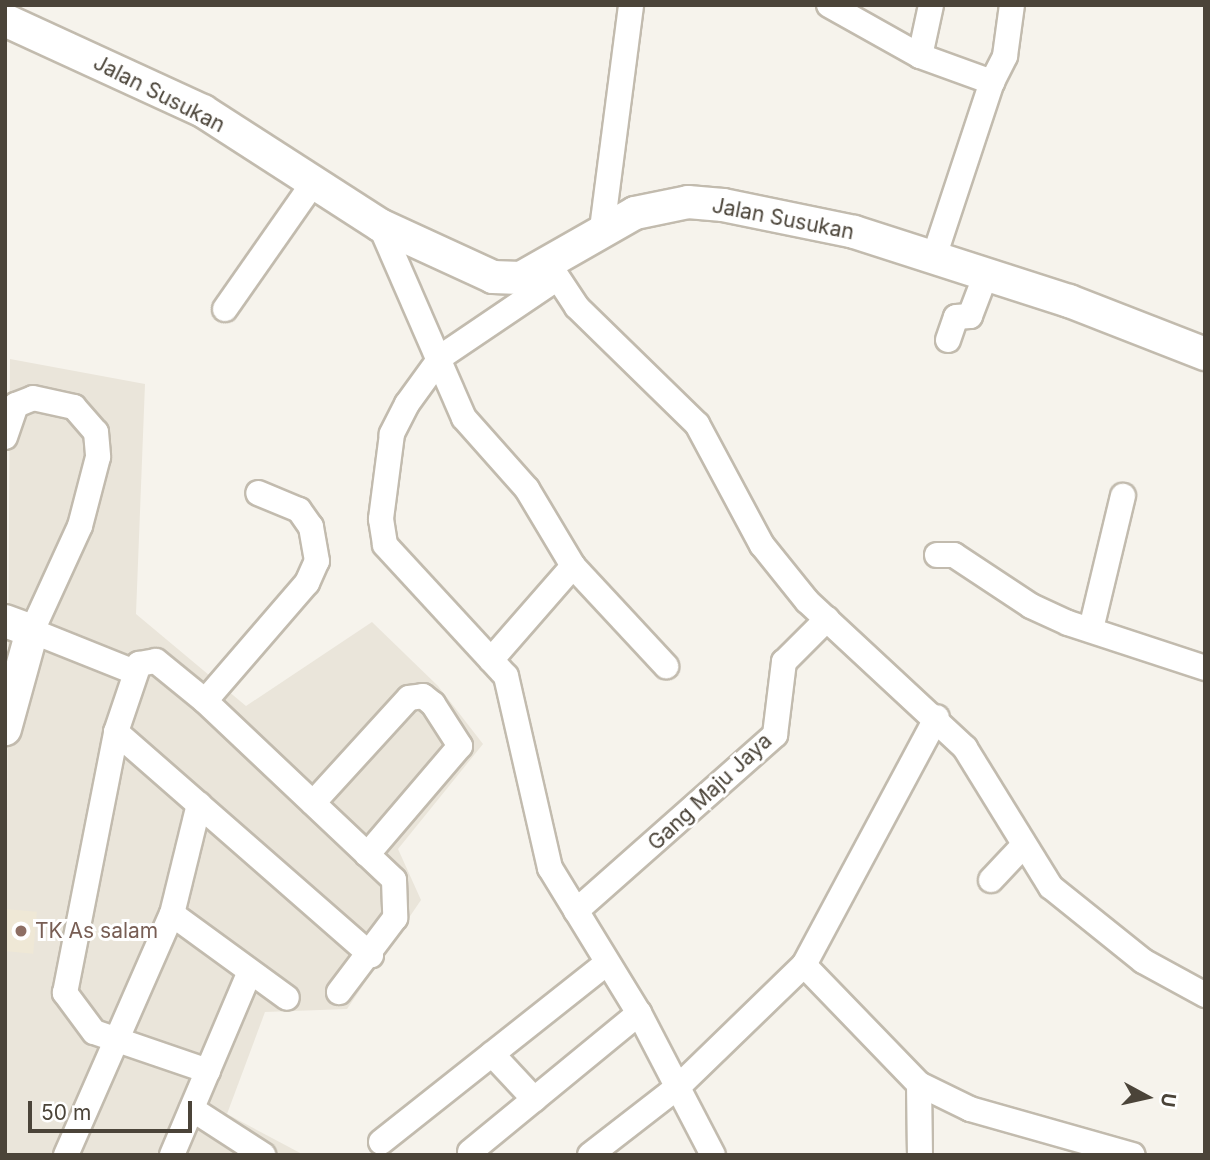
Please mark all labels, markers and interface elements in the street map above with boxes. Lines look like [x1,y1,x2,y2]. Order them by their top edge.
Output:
street label: Jalan Susukan [89,50,229,138]
street label: Jalan Susukan [710,193,856,245]
street label: Gang Maju Jaya [643,728,777,856]
place label: TK As salam [35,918,158,944]
marker: TK As salam [13,923,29,939]
north arrow [1112,1062,1182,1132]
scale bar [32,1086,196,1130]
text: U [1156,1091,1181,1108]
text: 50 m [41,1100,91,1125]

